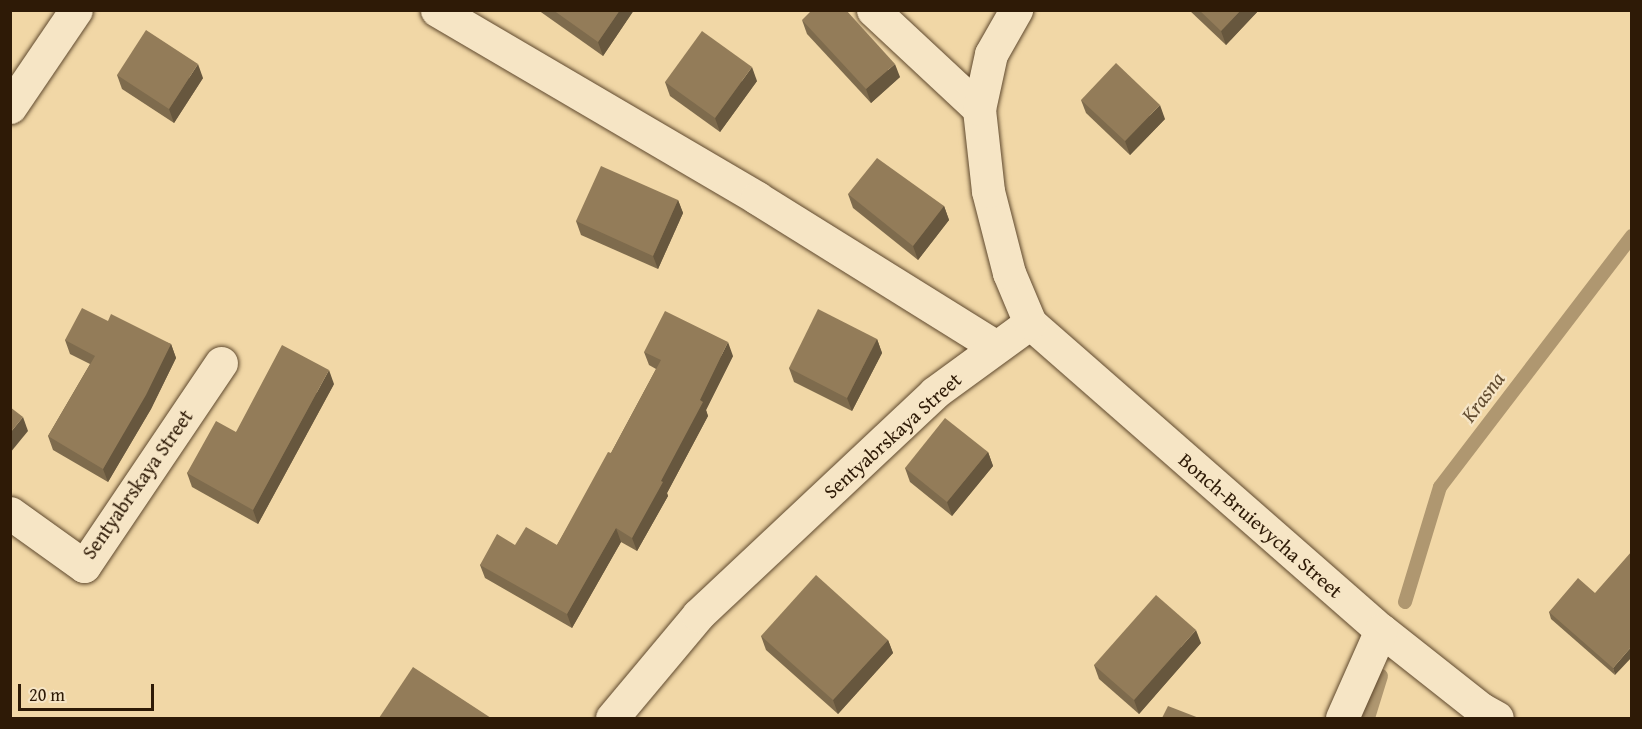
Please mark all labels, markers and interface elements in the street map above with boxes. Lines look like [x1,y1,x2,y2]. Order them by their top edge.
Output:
street label: Sentyabrskaya Street [818,367,966,503]
water label: Krasna [1456,367,1510,427]
street label: Sentyabrskaya Street [76,405,198,563]
street label: Bonch-Bruievycha Street [1174,447,1348,603]
scale bar [21,672,158,710]
text: 20 m [29,681,65,708]

